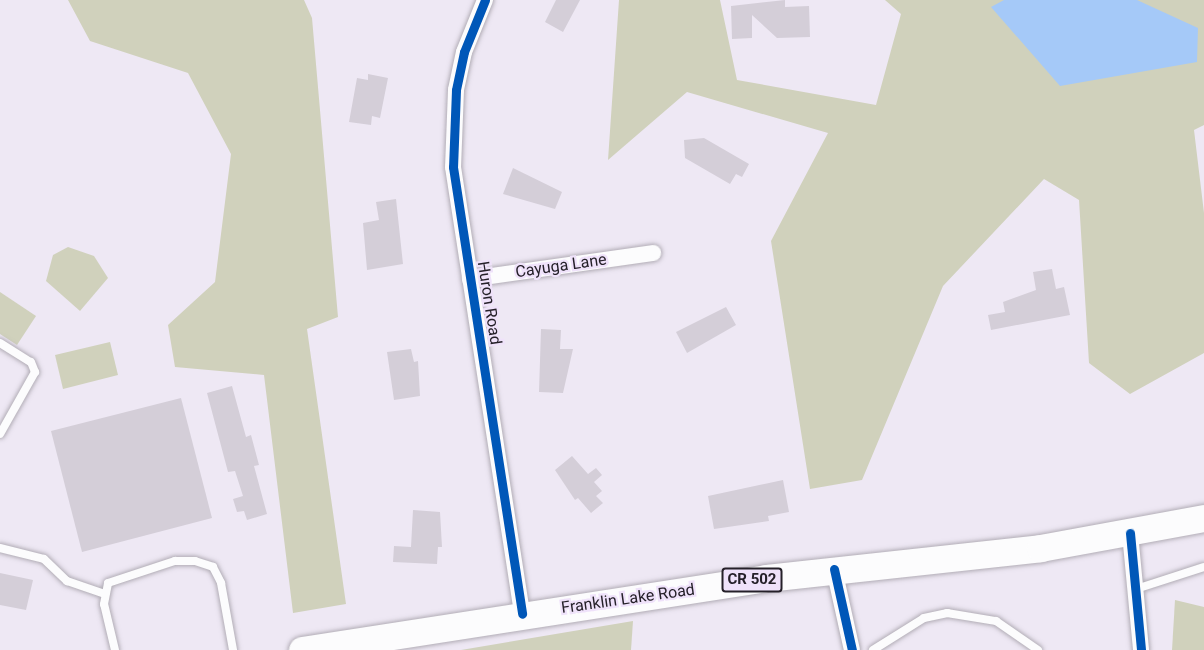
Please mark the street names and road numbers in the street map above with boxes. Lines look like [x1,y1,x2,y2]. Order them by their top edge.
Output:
street label: Cayuga Lane [514,250,608,282]
street label: Huron Road [473,260,505,346]
road number: CR 502 [720,568,783,592]
street label: Franklin Lake Road [560,580,696,618]

